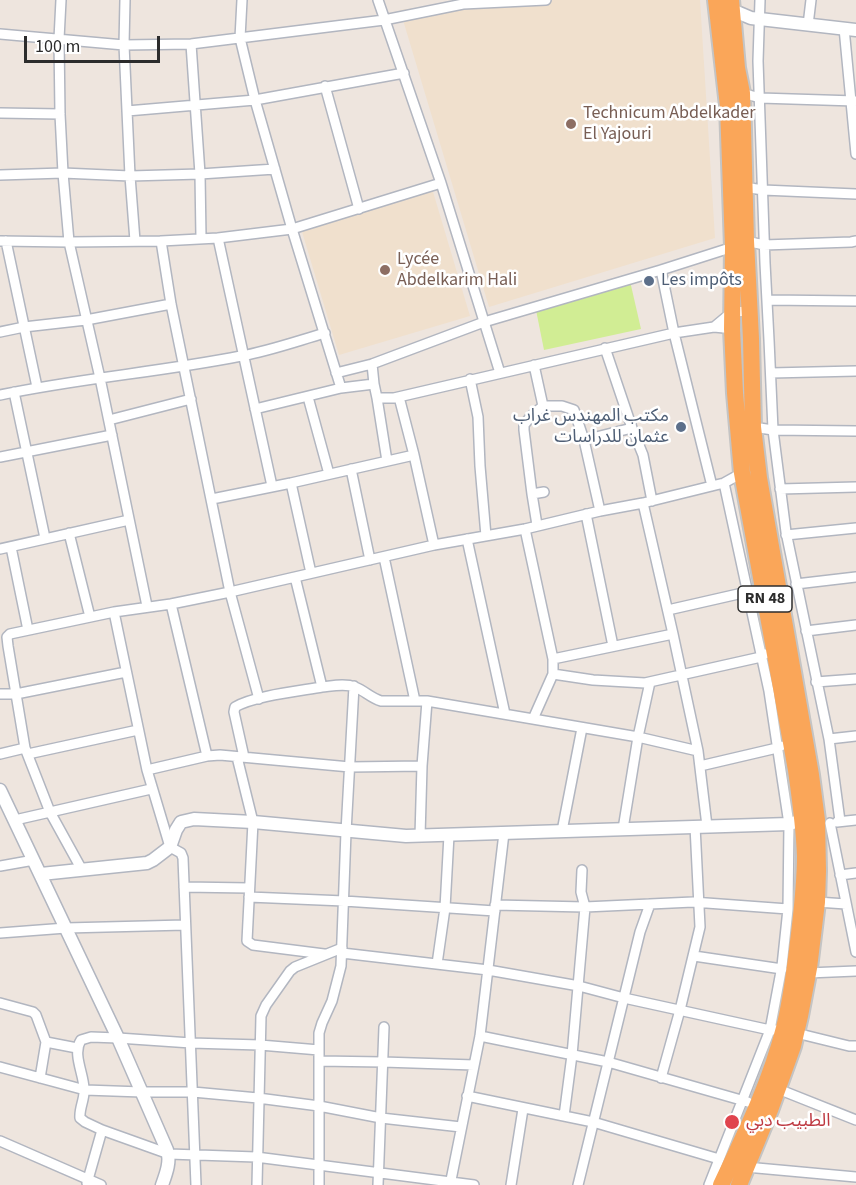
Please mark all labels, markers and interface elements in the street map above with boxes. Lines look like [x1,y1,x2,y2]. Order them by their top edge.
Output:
scale bar [27,24,164,62]
text: 100 m [35,34,80,59]
place label: Technicum Abdelkader El Yajouri [583,103,755,146]
marker: Technicum Abdelkader El Yajouri [564,117,578,131]
place label: Lycée Abdelkarim Hali [397,249,517,292]
marker: Lycée Abdelkarim Hali [378,263,392,277]
place label: Les impôts [661,270,742,292]
marker: Les impôts [642,274,656,288]
place label: مكتب المهندس غراب عثمان للدراسات [513,406,669,448]
marker: مكتب المهندس غراب عثمان للدراسات [674,420,688,434]
road number: RN 48 [738,586,792,612]
place label: الطبيب دبي [746,1111,831,1133]
marker: الطبيب دبي [723,1113,741,1131]

